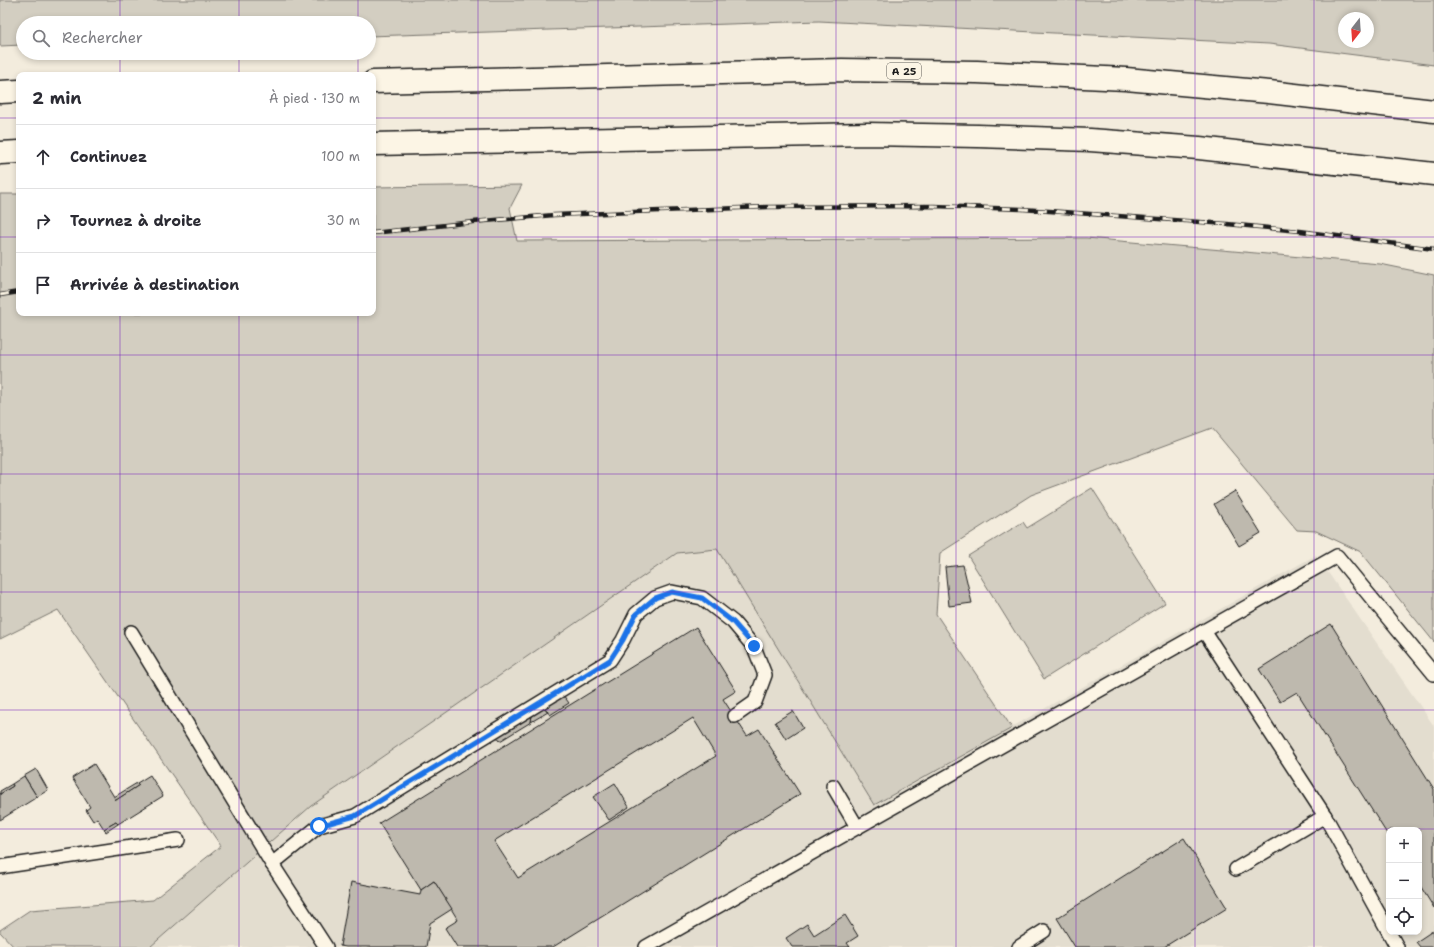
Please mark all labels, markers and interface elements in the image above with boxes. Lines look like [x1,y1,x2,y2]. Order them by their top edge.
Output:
north arrow [1338,12,1374,48]
search box [16,16,376,60]
icon: search [30,27,52,49]
text: Rechercher [62,28,143,48]
road number: A 25 [887,63,921,79]
text: 2 min [32,87,82,109]
text: À pied · 130 m [269,90,360,107]
icon: ahead [32,146,54,168]
text: Continuez [70,147,147,167]
text: 100 m [321,148,360,165]
icon: right [32,210,54,232]
text: Tournez à droite [70,211,202,231]
text: 30 m [326,212,360,229]
icon: arrive [32,274,54,296]
text: Arrivée à destination [70,275,239,295]
route end [745,637,763,655]
route start [310,817,328,835]
map controls [1386,827,1422,935]
button: + [1386,827,1422,863]
button: − [1386,863,1422,899]
button: locate [1386,899,1422,935]

